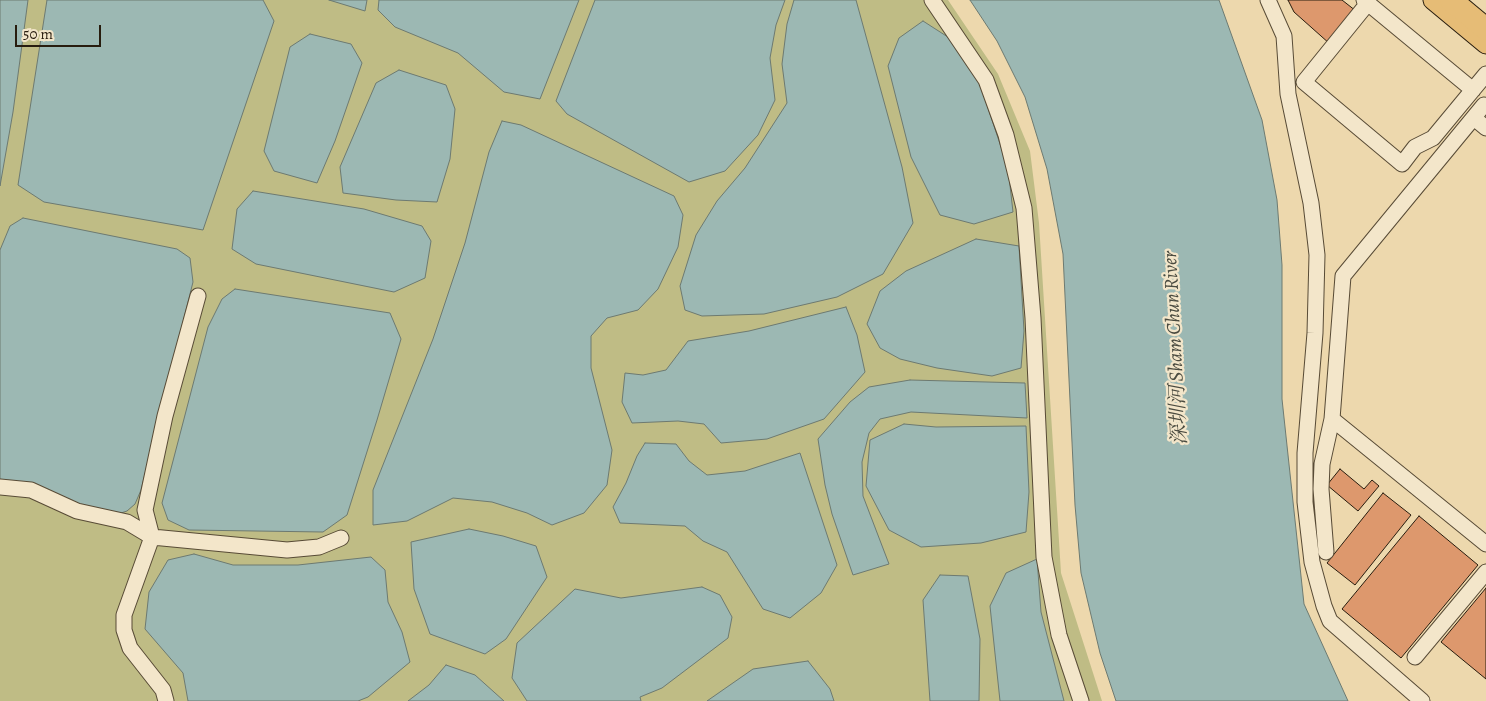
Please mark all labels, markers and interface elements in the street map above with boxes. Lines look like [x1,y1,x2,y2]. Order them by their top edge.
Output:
scale bar [18,15,104,47]
text: 50 m [23,24,53,44]
water label: 深圳河 Sham Chun River [1159,250,1193,446]

